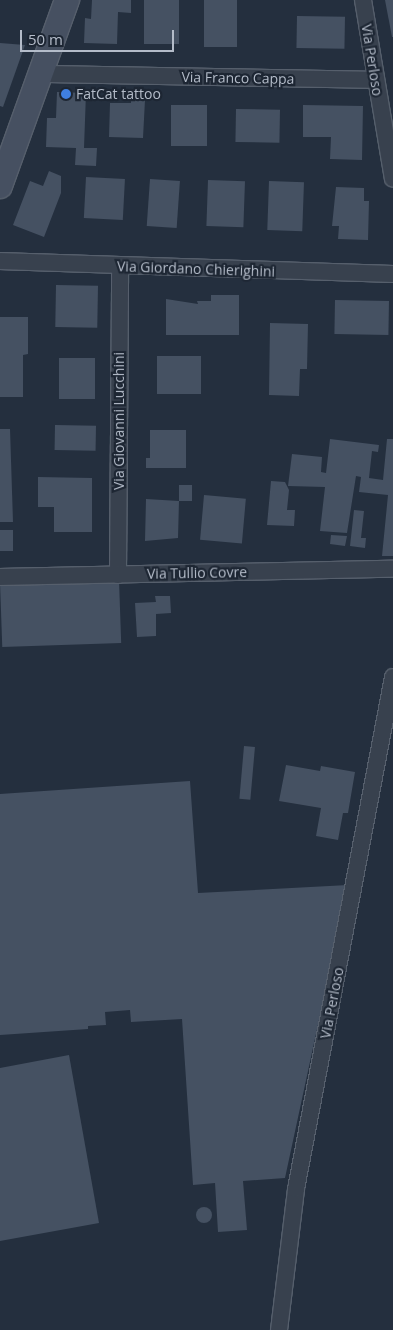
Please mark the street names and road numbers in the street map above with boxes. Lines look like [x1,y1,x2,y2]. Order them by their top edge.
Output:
street label: Via Perloso [358,23,386,97]
street label: Via Franco Cappa [181,69,295,87]
street label: Via Giordano Chierighini [117,258,275,280]
street label: Via Giovanni Lucchini [111,352,127,490]
street label: Via Tullio Covre [147,564,247,582]
street label: Via Perloso [317,966,347,1040]

